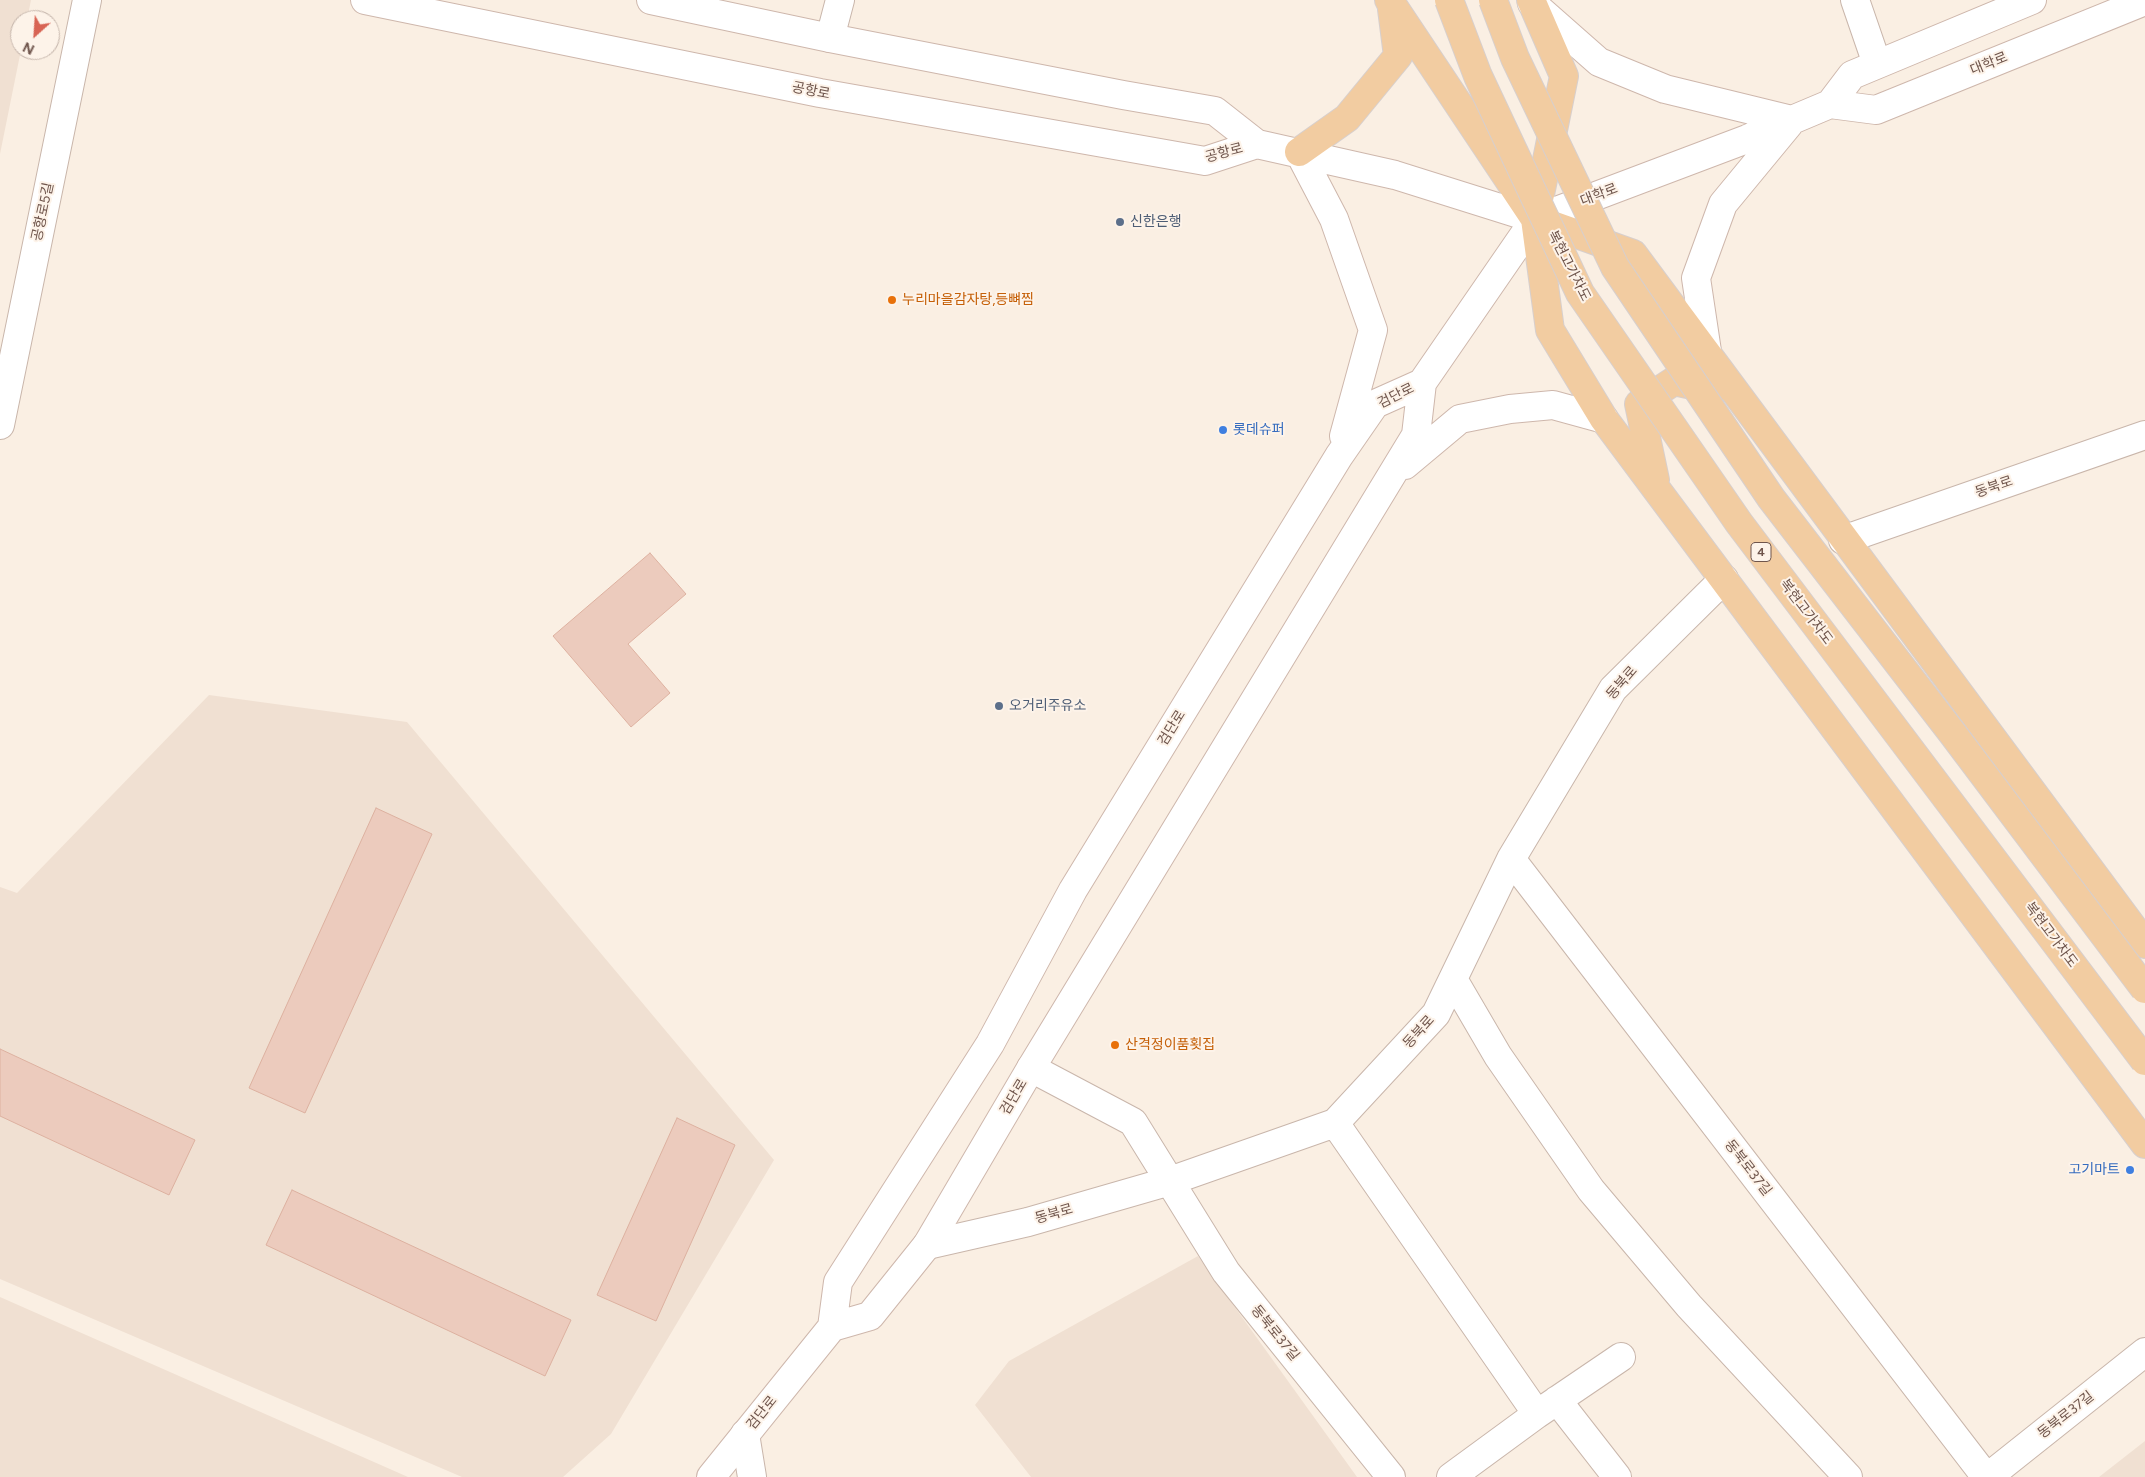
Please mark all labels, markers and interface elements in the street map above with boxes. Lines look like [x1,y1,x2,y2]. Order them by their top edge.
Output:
north arrow [10,10,60,60]
text: N [20,38,37,58]
street label: 대학로 [1968,49,2010,79]
street label: 공항로 [790,79,832,103]
street label: 공항로 [1203,140,1245,166]
street label: 대학로 [1578,180,1620,210]
street label: 공항로5길 [29,181,57,243]
place label: 신한은행 [1130,214,1182,230]
marker: 신한은행 [1114,216,1126,228]
street label: 복현고가차도 [1544,228,1594,304]
place label: 누리마을감자탕,등뼈찜 [902,292,1034,308]
marker: 누리마을감자탕,등뼈찜 [886,294,898,306]
street label: 검단로 [1375,380,1417,412]
place label: 롯데슈퍼 [1233,422,1285,438]
marker: 롯데슈퍼 [1217,424,1229,436]
street label: 동북로 [1973,473,2015,501]
road number: 4 [1751,542,1771,562]
street label: 복현고가차도 [1776,576,1836,648]
street label: 동북로 [1603,663,1641,703]
place label: 오거리주유소 [1009,698,1086,714]
marker: 오거리주유소 [993,700,1005,712]
street label: 검단로 [1155,707,1189,749]
street label: 복현고가차도 [2021,899,2081,971]
street label: 동북로 [1400,1012,1438,1052]
place label: 산격정이품횟집 [1125,1037,1215,1053]
marker: 산격정이품횟집 [1109,1039,1121,1051]
street label: 검단로 [997,1076,1031,1118]
street label: 동북로37길 [1721,1137,1775,1199]
place label: 고기마트 [2068,1162,2120,1178]
marker: 고기마트 [2124,1164,2136,1176]
street label: 동북로 [1033,1201,1075,1227]
street label: 동북로37길 [1247,1302,1303,1364]
street label: 동북로37길 [2035,1388,2097,1442]
street label: 검단로 [743,1393,781,1433]

